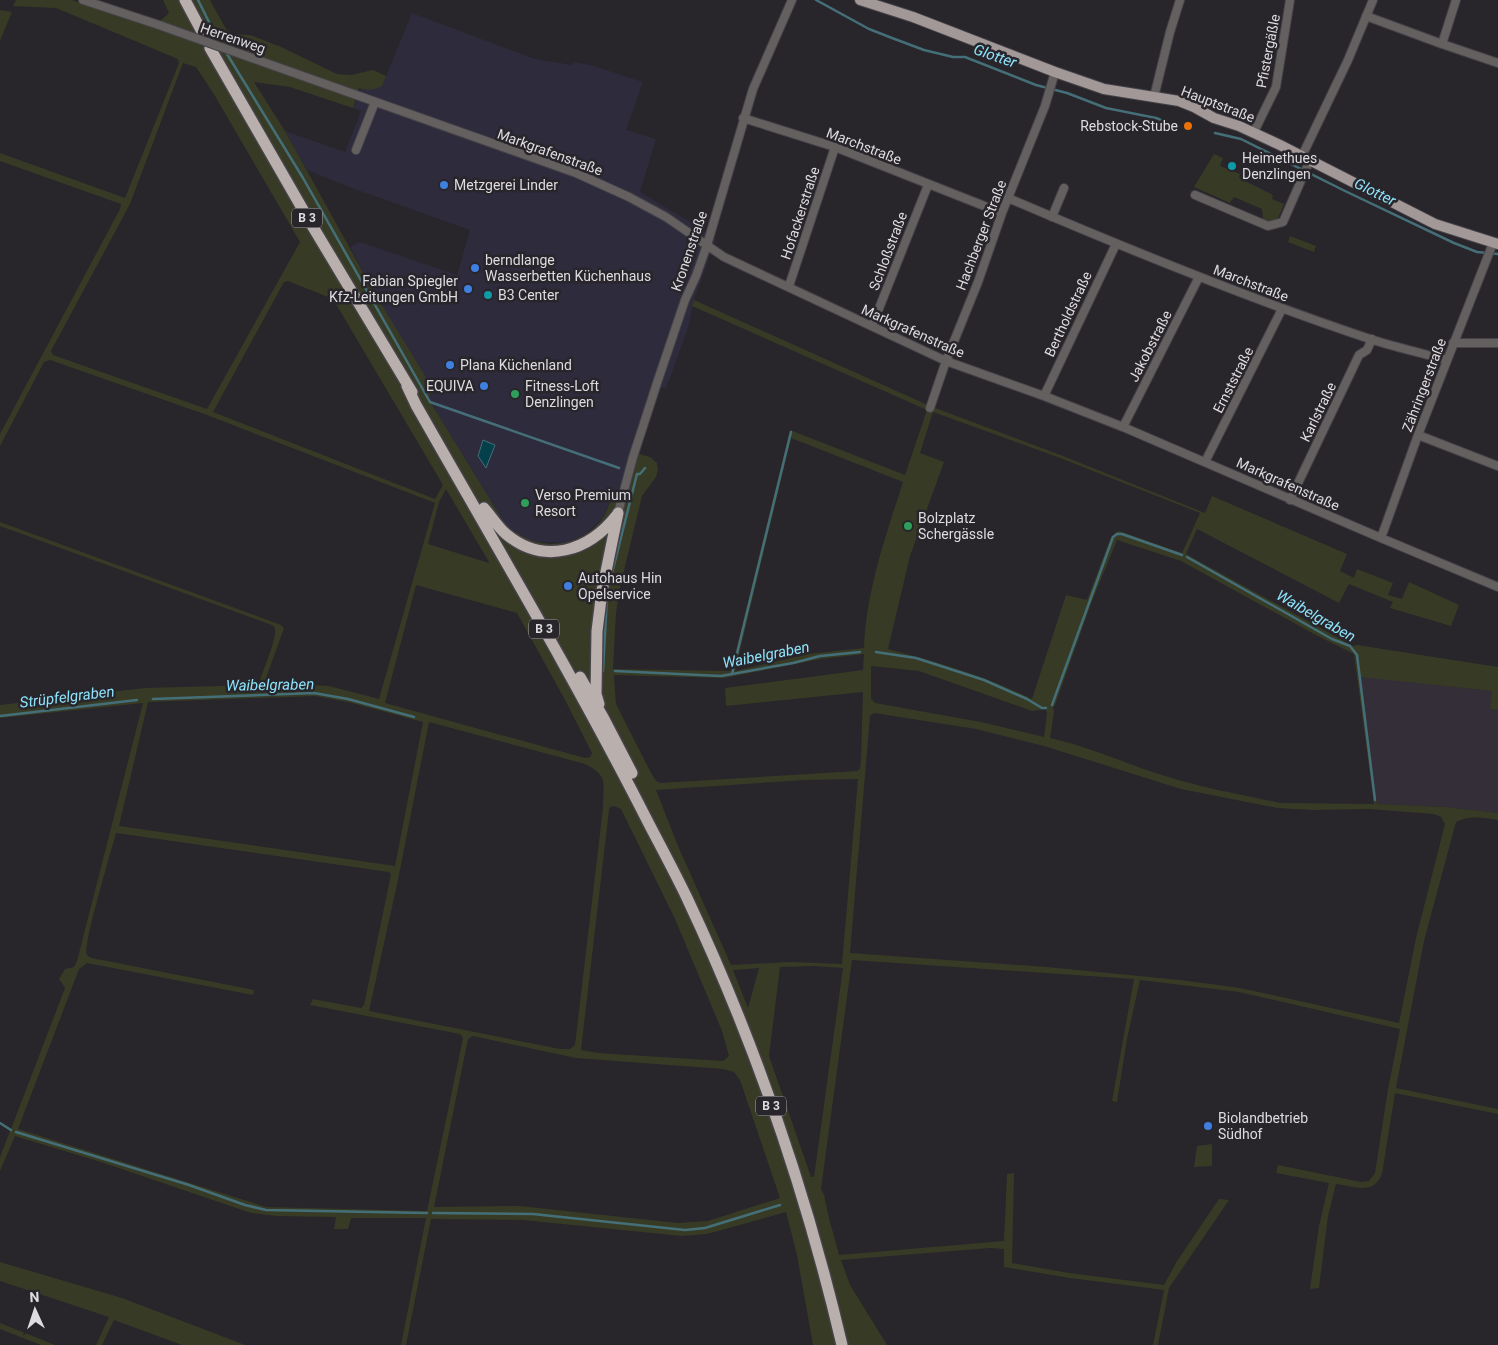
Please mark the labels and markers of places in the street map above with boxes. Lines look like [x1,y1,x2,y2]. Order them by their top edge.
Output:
place label: Rebstock-Stube [1080,118,1178,134]
marker: Rebstock-Stube [1182,120,1194,132]
place label: Heimethues Denzlingen [1242,150,1317,182]
marker: Heimethues Denzlingen [1226,160,1238,172]
place label: Metzgerei Linder [454,177,558,193]
marker: Metzgerei Linder [438,179,450,191]
place label: berndlange Wasserbetten Küchenhaus [485,252,651,284]
marker: berndlange Wasserbetten Küchenhaus [469,262,481,274]
place label: Fabian Spiegler Kfz-Leitungen GmbH [329,273,458,305]
marker: Fabian Spiegler Kfz-Leitungen GmbH [462,283,474,295]
place label: B3 Center [498,287,559,303]
marker: B3 Center [482,289,494,301]
place label: Plana Küchenland [460,357,572,373]
marker: Plana Küchenland [444,359,456,371]
place label: EQUIVA [426,378,474,394]
place label: Fitness-Loft Denzlingen [525,378,600,410]
marker: EQUIVA [478,380,490,392]
marker: Fitness-Loft Denzlingen [509,388,521,400]
place label: Verso Premium Resort [535,487,631,519]
marker: Verso Premium Resort [519,497,531,509]
place label: Bolzplatz Schergässle [918,510,994,542]
marker: Bolzplatz Schergässle [902,520,914,532]
place label: Autohaus Hin Opelservice [578,570,662,602]
marker: Autohaus Hin Opelservice [562,580,574,592]
place label: Biolandbetrieb Südhof [1218,1110,1308,1142]
marker: Biolandbetrieb Südhof [1202,1120,1214,1132]

